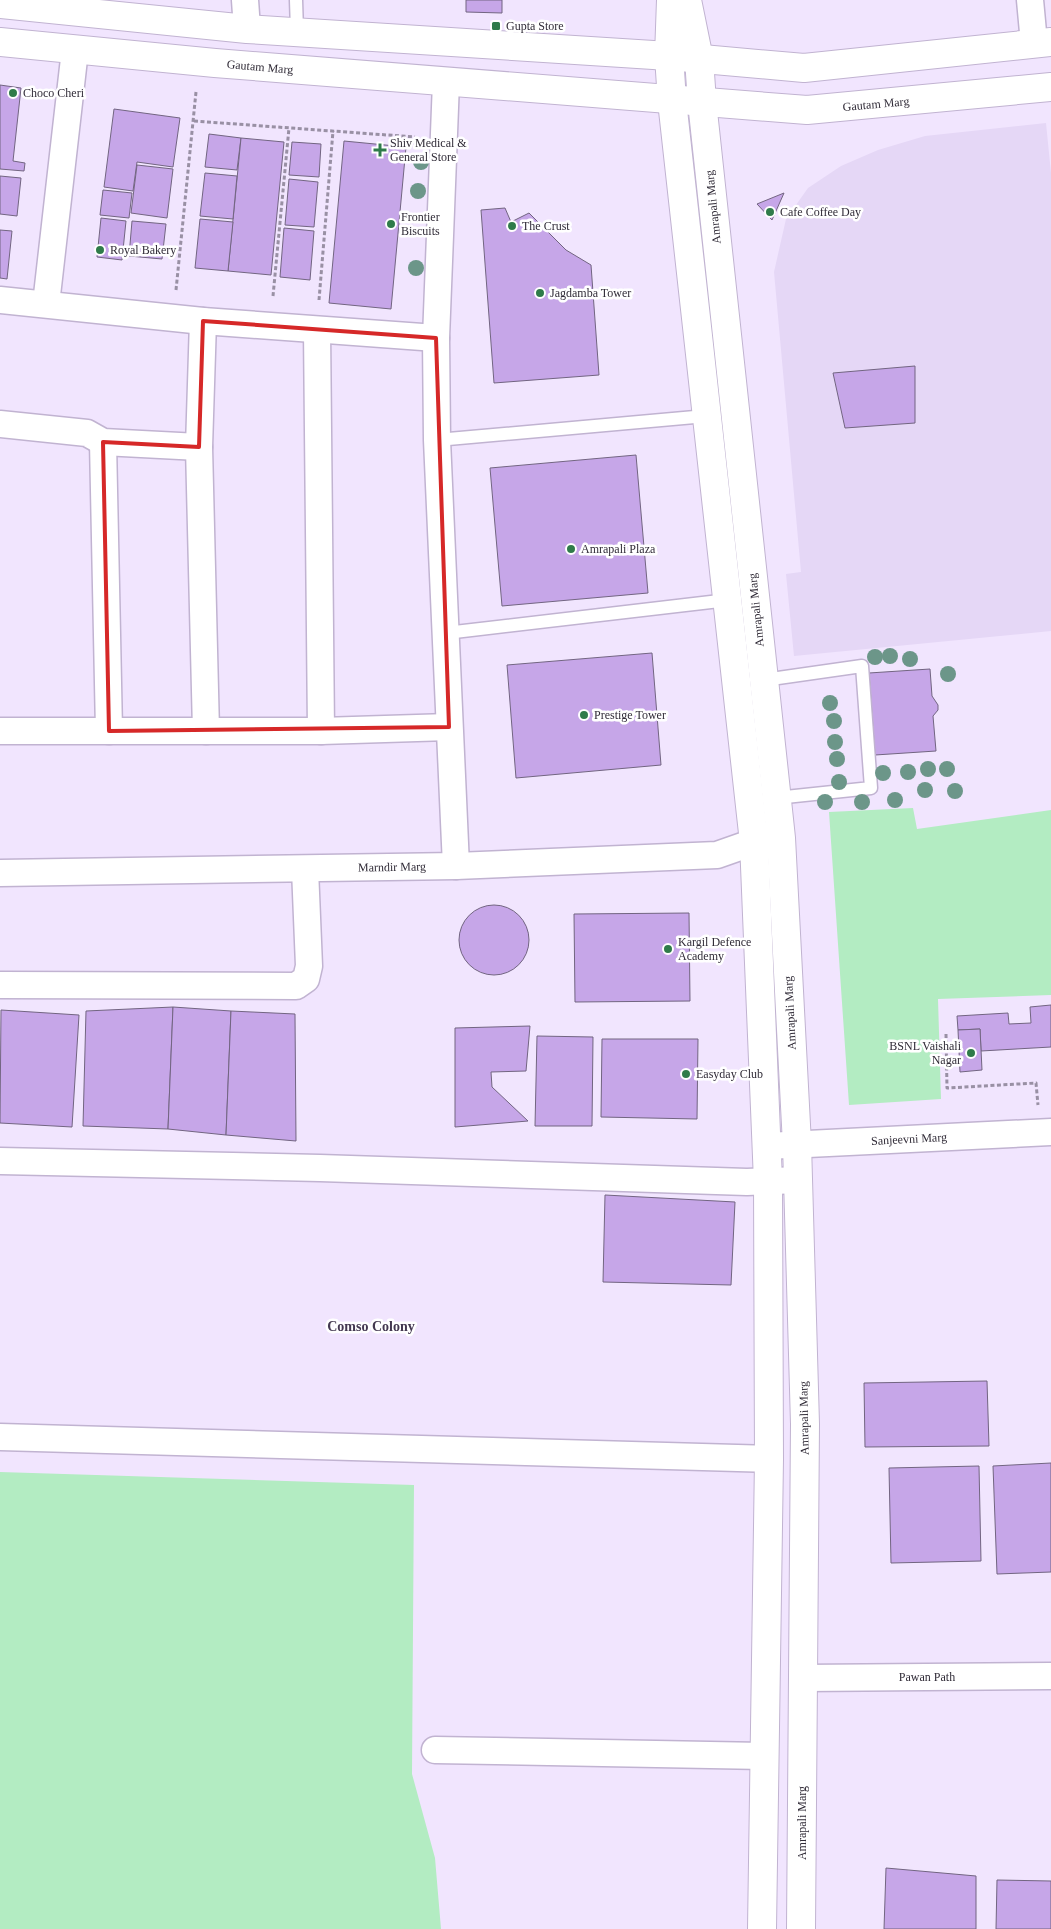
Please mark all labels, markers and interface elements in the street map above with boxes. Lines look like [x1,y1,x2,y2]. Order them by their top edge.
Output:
place label: Gupta Store [506,19,564,33]
marker: Gupta Store [490,20,502,32]
street label: Gautam Marg [226,57,294,77]
place label: Choco Cheri [23,86,85,100]
marker: Choco Cheri [7,87,19,99]
street label: Gautam Marg [842,94,910,114]
place label: Shiv Medical & General Store [390,136,467,164]
marker: Shiv Medical & General Store [374,144,386,156]
street label: Amrapali Marg [702,169,724,245]
place label: Cafe Coffee Day [780,205,861,219]
marker: Cafe Coffee Day [764,206,776,218]
place label: Frontier Biscuits [401,210,440,238]
marker: Frontier Biscuits [385,218,397,230]
place label: The Crust [522,219,570,233]
marker: The Crust [506,220,518,232]
place label: Royal Bakery [110,243,176,257]
marker: Royal Bakery [94,244,106,256]
place label: Jagdamba Tower [550,286,631,300]
marker: Jagdamba Tower [534,287,546,299]
place label: Amrapali Plaza [581,542,656,556]
marker: Amrapali Plaza [565,543,577,555]
street label: Amrapali Marg [745,572,767,648]
place label: Prestige Tower [594,708,666,722]
marker: Prestige Tower [578,709,590,721]
street label: Marndir Marg [358,859,426,875]
place label: Kargil Defence Academy [678,935,751,963]
marker: Kargil Defence Academy [662,943,674,955]
street label: Amrapali Marg [781,976,799,1050]
place label: BSNL Vaishali Nagar [889,1039,962,1067]
marker: BSNL Vaishali Nagar [965,1047,977,1059]
place label: Easyday Club [696,1067,763,1081]
marker: Easyday Club [680,1068,692,1080]
street label: Sanjeevni Marg [871,1130,947,1148]
district label: Comso Colony [327,1319,415,1334]
street label: Amrapali Marg [796,1381,812,1455]
street label: Pawan Path [899,1670,955,1684]
street label: Amrapali Marg [795,1786,809,1860]

